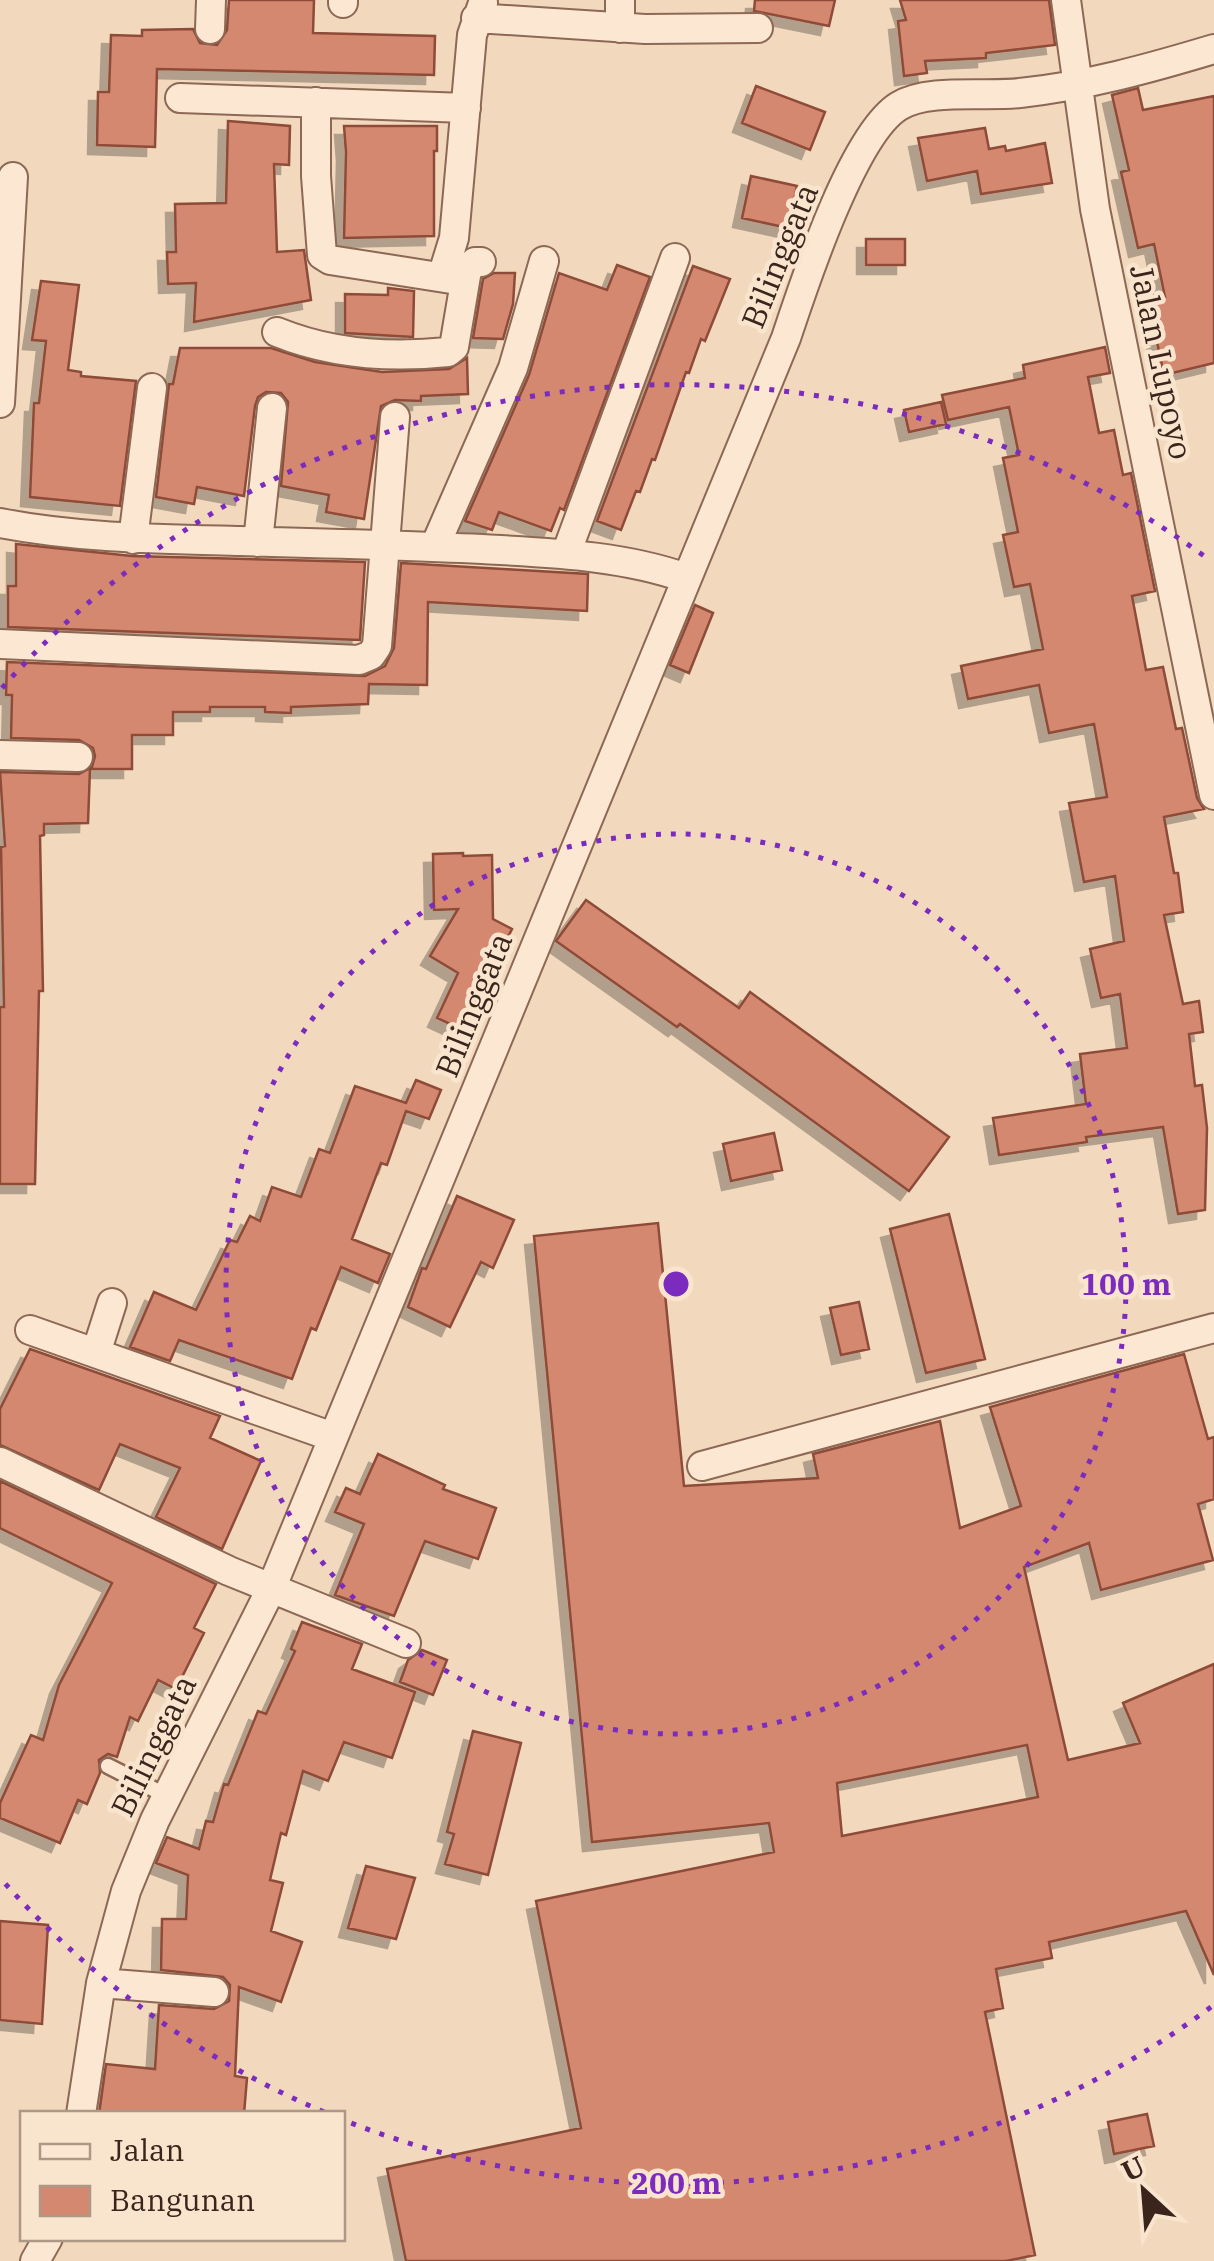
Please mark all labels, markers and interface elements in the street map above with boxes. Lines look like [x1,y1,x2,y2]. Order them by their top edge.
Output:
street label: Bilinggata [731,177,827,334]
street label: Jalan Lupoyo [1121,261,1203,463]
street label: Bilinggata [425,926,521,1083]
text: 100 m [1081,1264,1171,1303]
centre of rings [658,1266,694,1302]
street label: Bilinggata [101,1668,205,1823]
legend [20,2111,345,2241]
text: Jalan [110,2130,185,2169]
north arrow [1094,2141,1194,2241]
text: U [1115,2147,1151,2189]
text: 200 m [631,2163,721,2202]
text: Bangunan [110,2180,255,2219]

